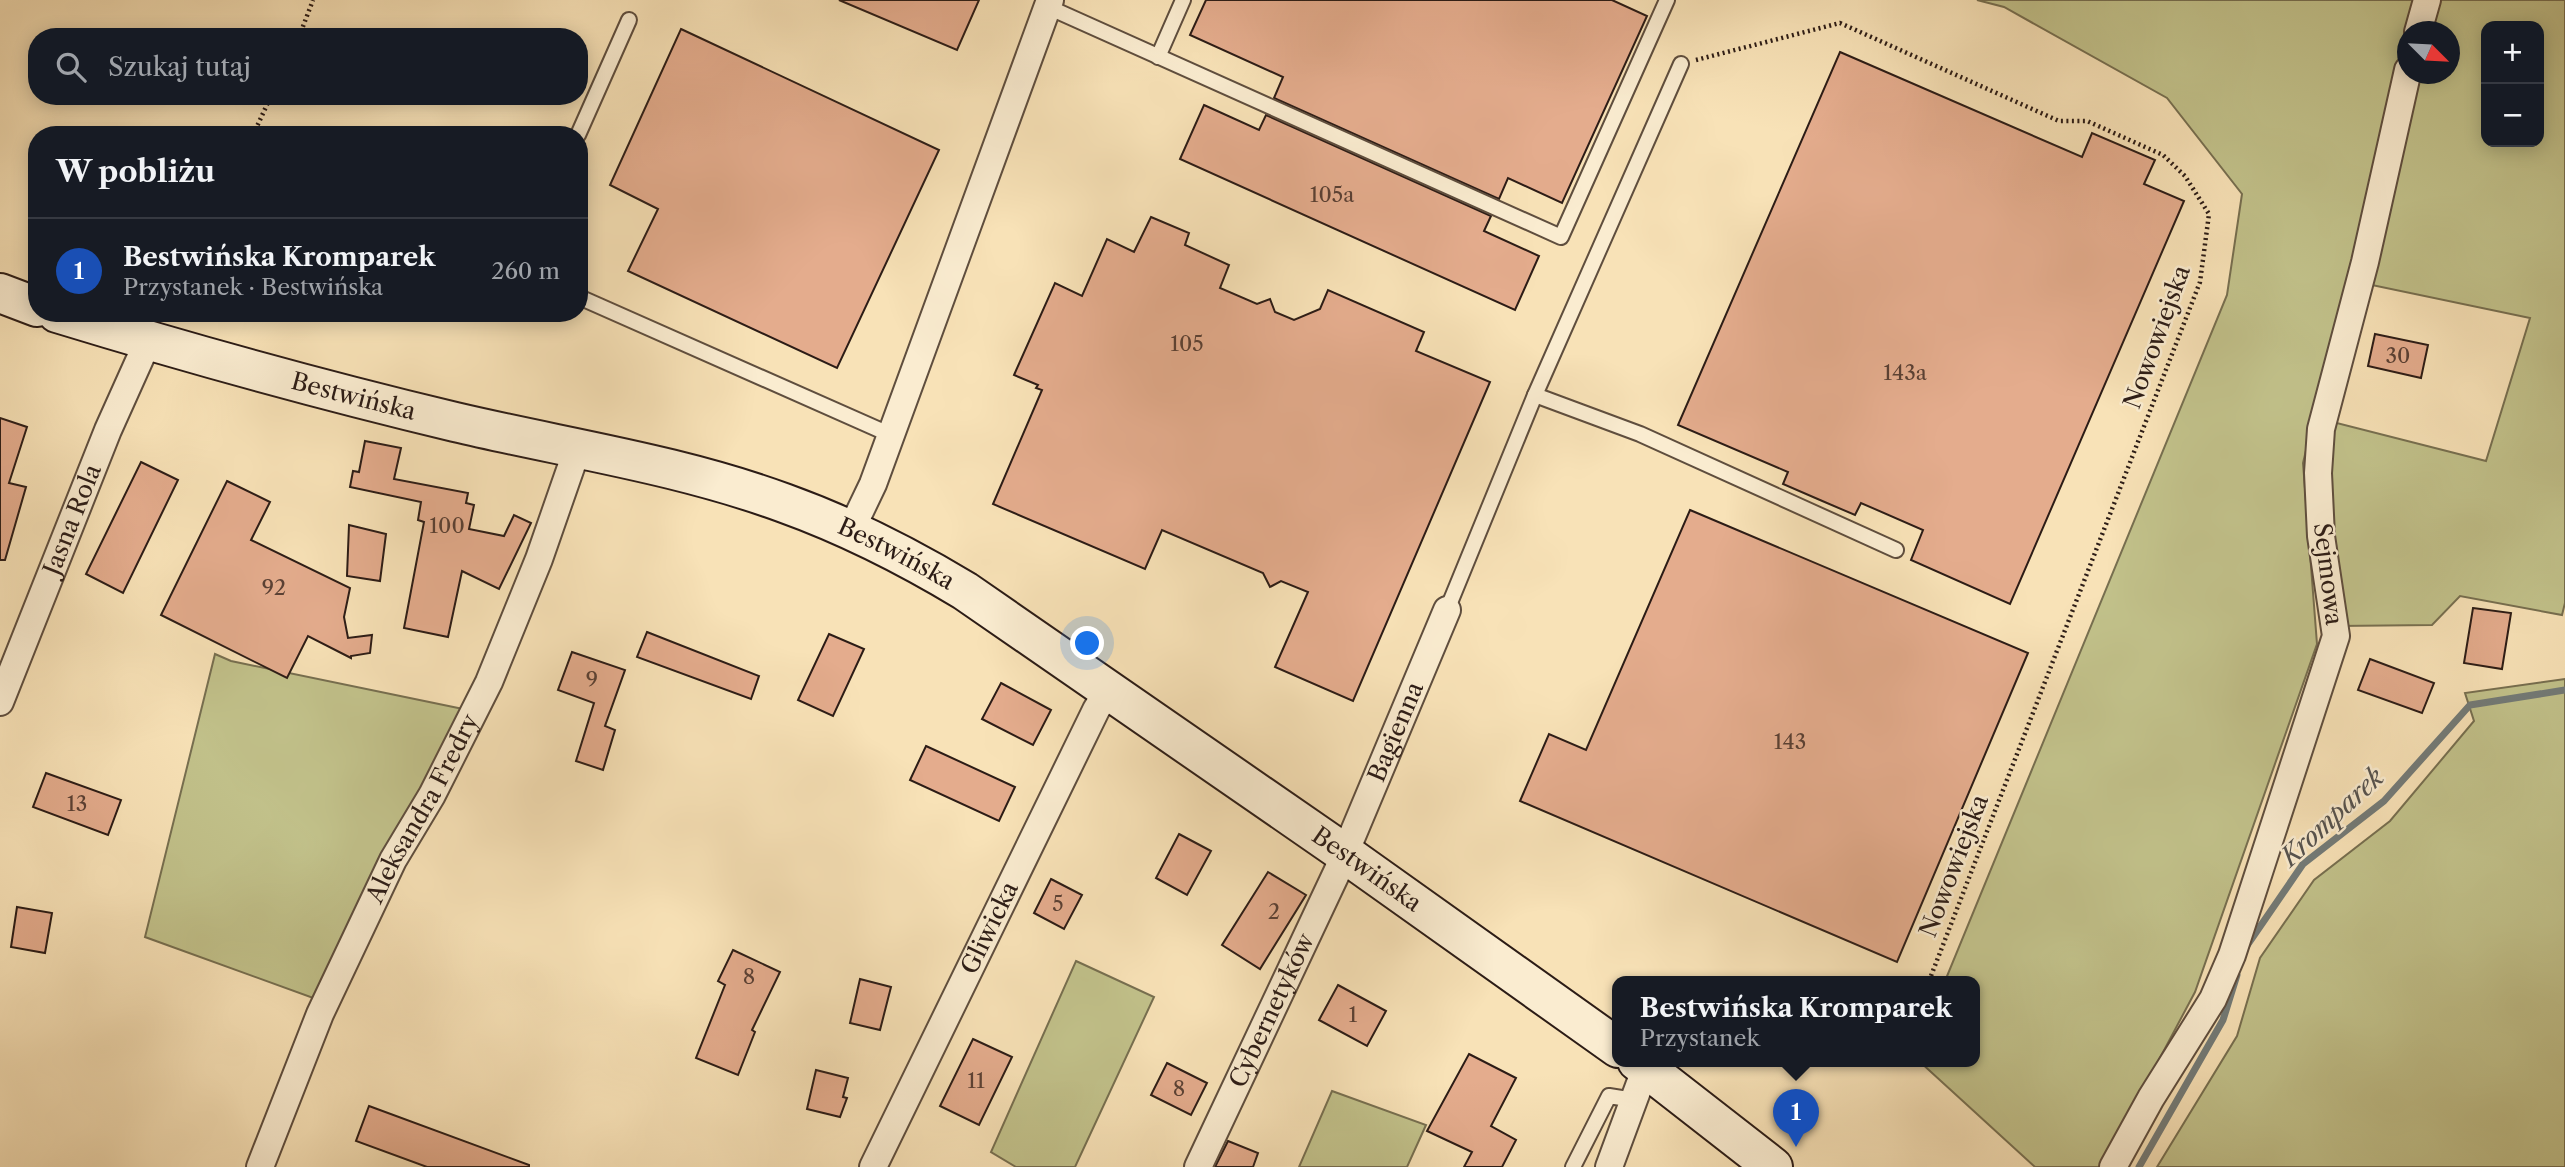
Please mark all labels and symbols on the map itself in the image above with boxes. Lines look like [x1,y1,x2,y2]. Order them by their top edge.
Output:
north arrow [2397,21,2460,84]
house number: 105a [1310,182,1355,207]
street label: Nowowiejska [2117,261,2196,412]
house number: 105 [1170,331,1204,356]
house number: 30 [2386,343,2410,368]
house number: 143a [1883,360,1928,385]
street label: Bestwińska [288,366,419,426]
street label: Jasna Rola [35,460,107,583]
street label: Bestwińska [834,511,960,596]
house number: 100 [429,513,465,538]
street label: Sejmowa [2308,521,2349,627]
house number: 92 [262,575,286,600]
your location [1070,626,1104,660]
house number: 9 [586,667,598,692]
street label: Bagienna [1362,677,1429,786]
street label: Aleksandra Fredry [359,708,485,909]
house number: 143 [1774,729,1806,754]
water label: Kromparek [2272,761,2391,874]
street label: Nowowiejska [1913,790,1994,941]
house number: 13 [67,791,87,816]
street label: Bestwińska [1307,820,1428,918]
street label: Gliwicka [954,876,1024,979]
house number: 5 [1052,891,1064,916]
house number: 2 [1268,899,1280,924]
street label: Cybernetyków [1223,928,1320,1092]
house number: 8 [743,964,755,989]
house number: 1 [1349,1002,1358,1027]
house number: 11 [967,1068,985,1093]
house number: 8 [1173,1076,1185,1101]
pin: 1 [1773,1089,1819,1147]

